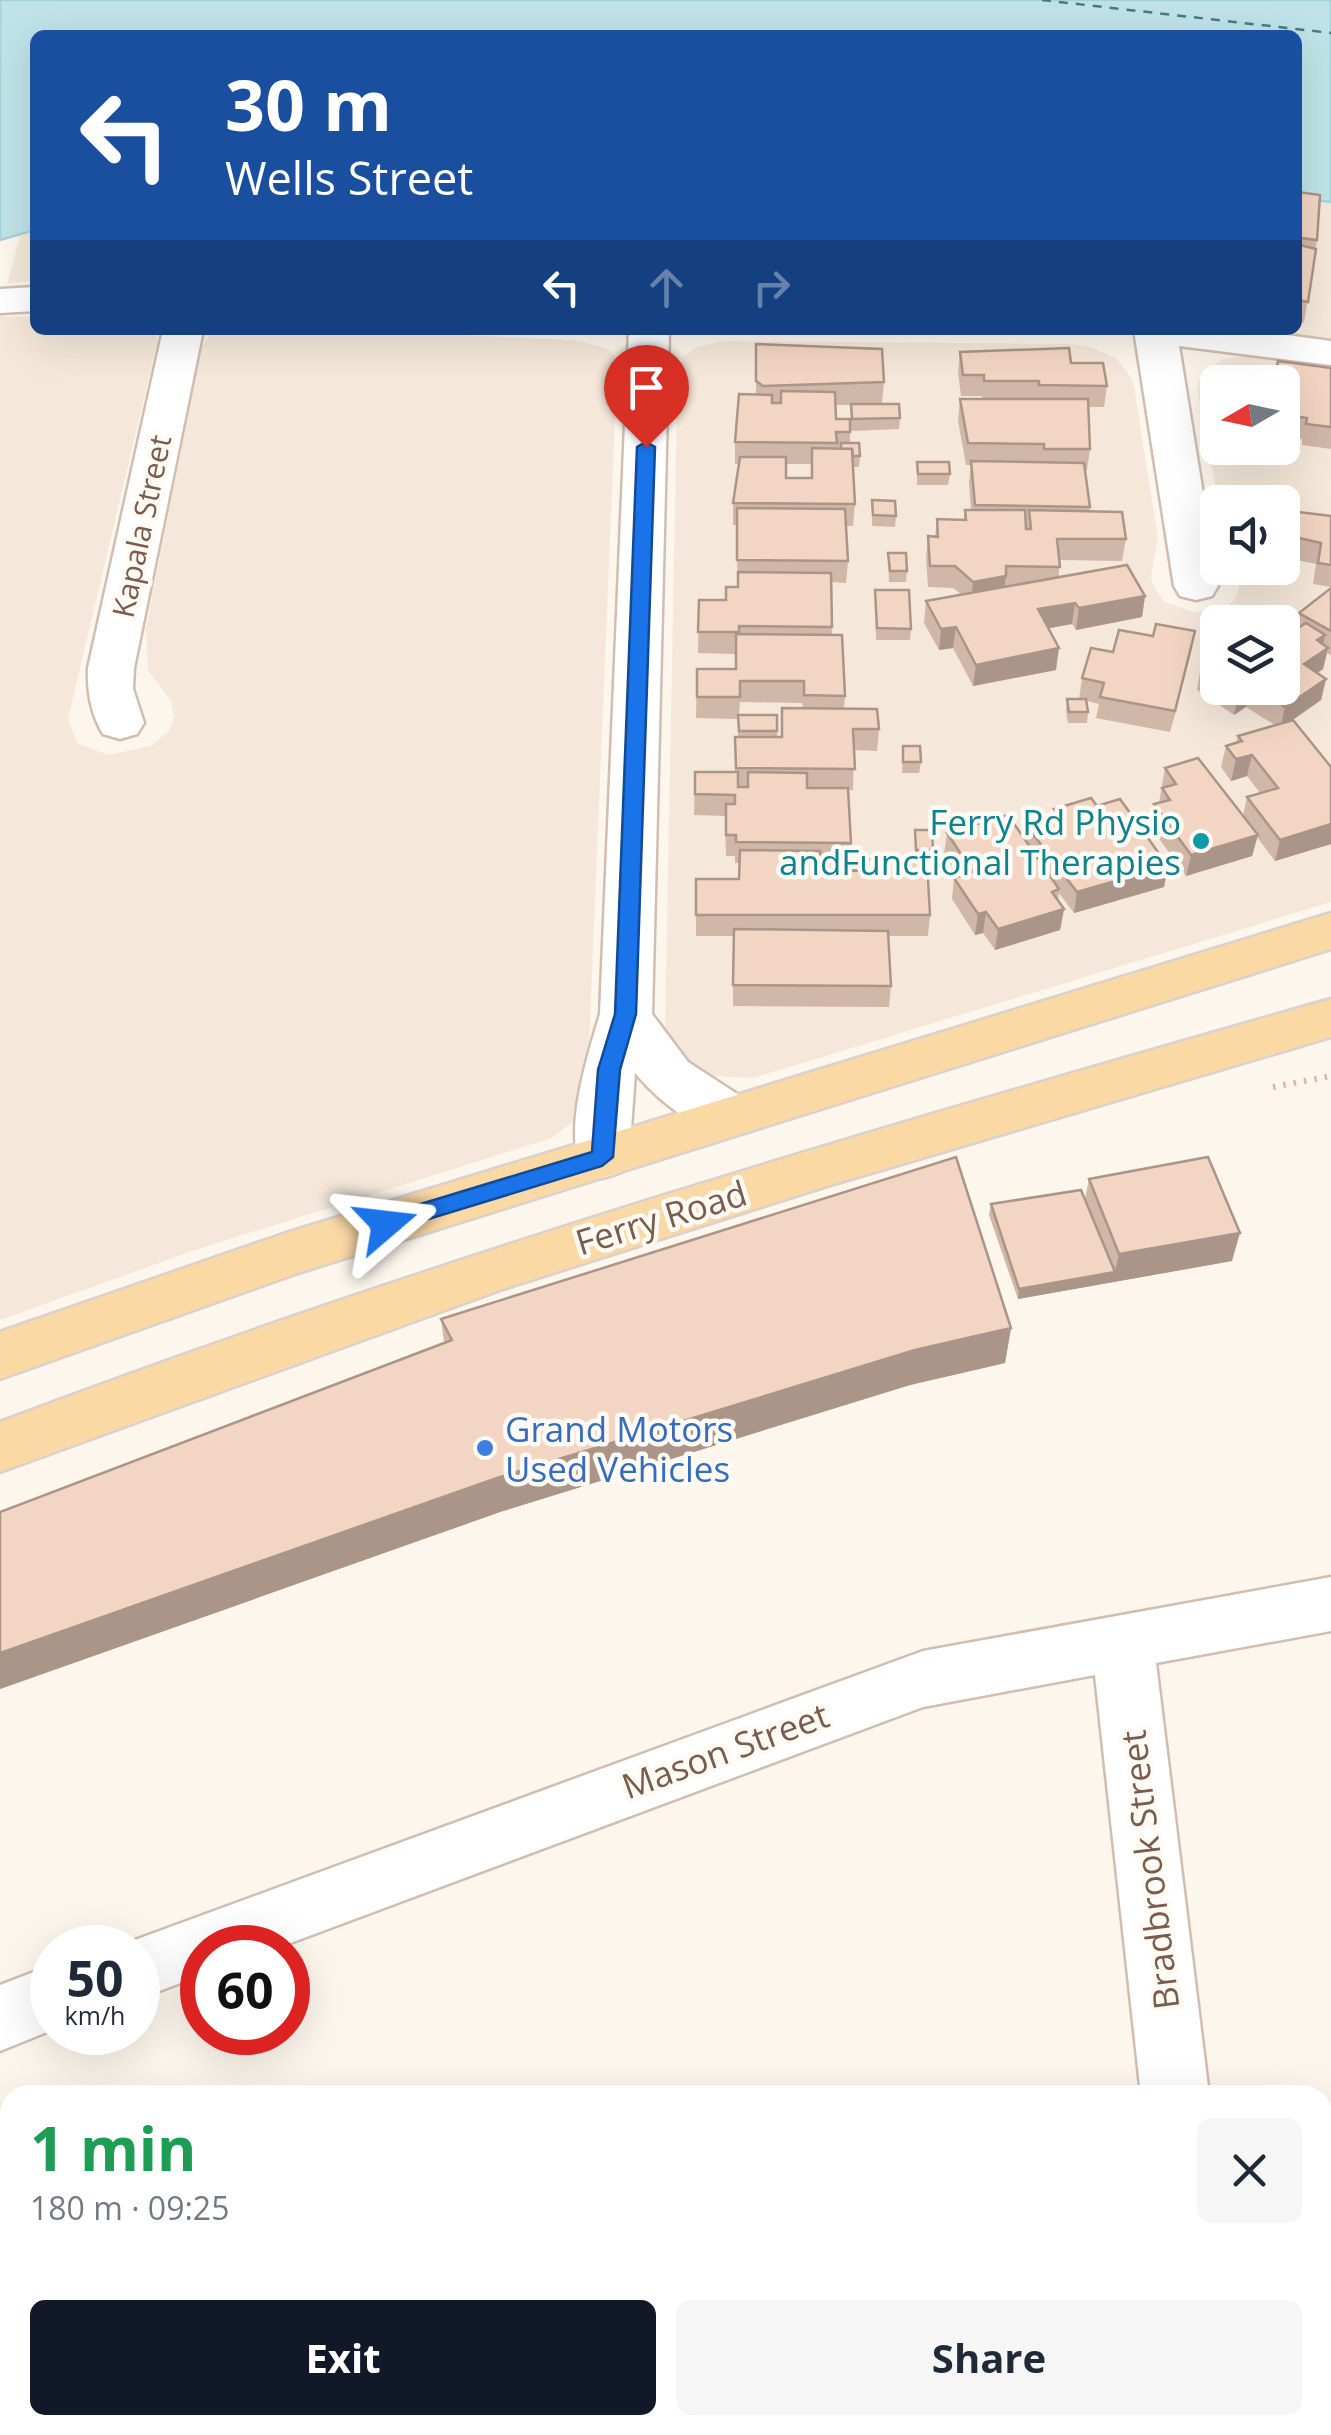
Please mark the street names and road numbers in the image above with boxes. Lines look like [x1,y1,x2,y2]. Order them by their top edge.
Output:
street label: Kapala Street [102,431,180,621]
street label: Ferry Road [570,1169,752,1265]
street label: Mason Street [615,1691,835,1809]
street label: Bradbrook Street [1109,1728,1189,2012]

